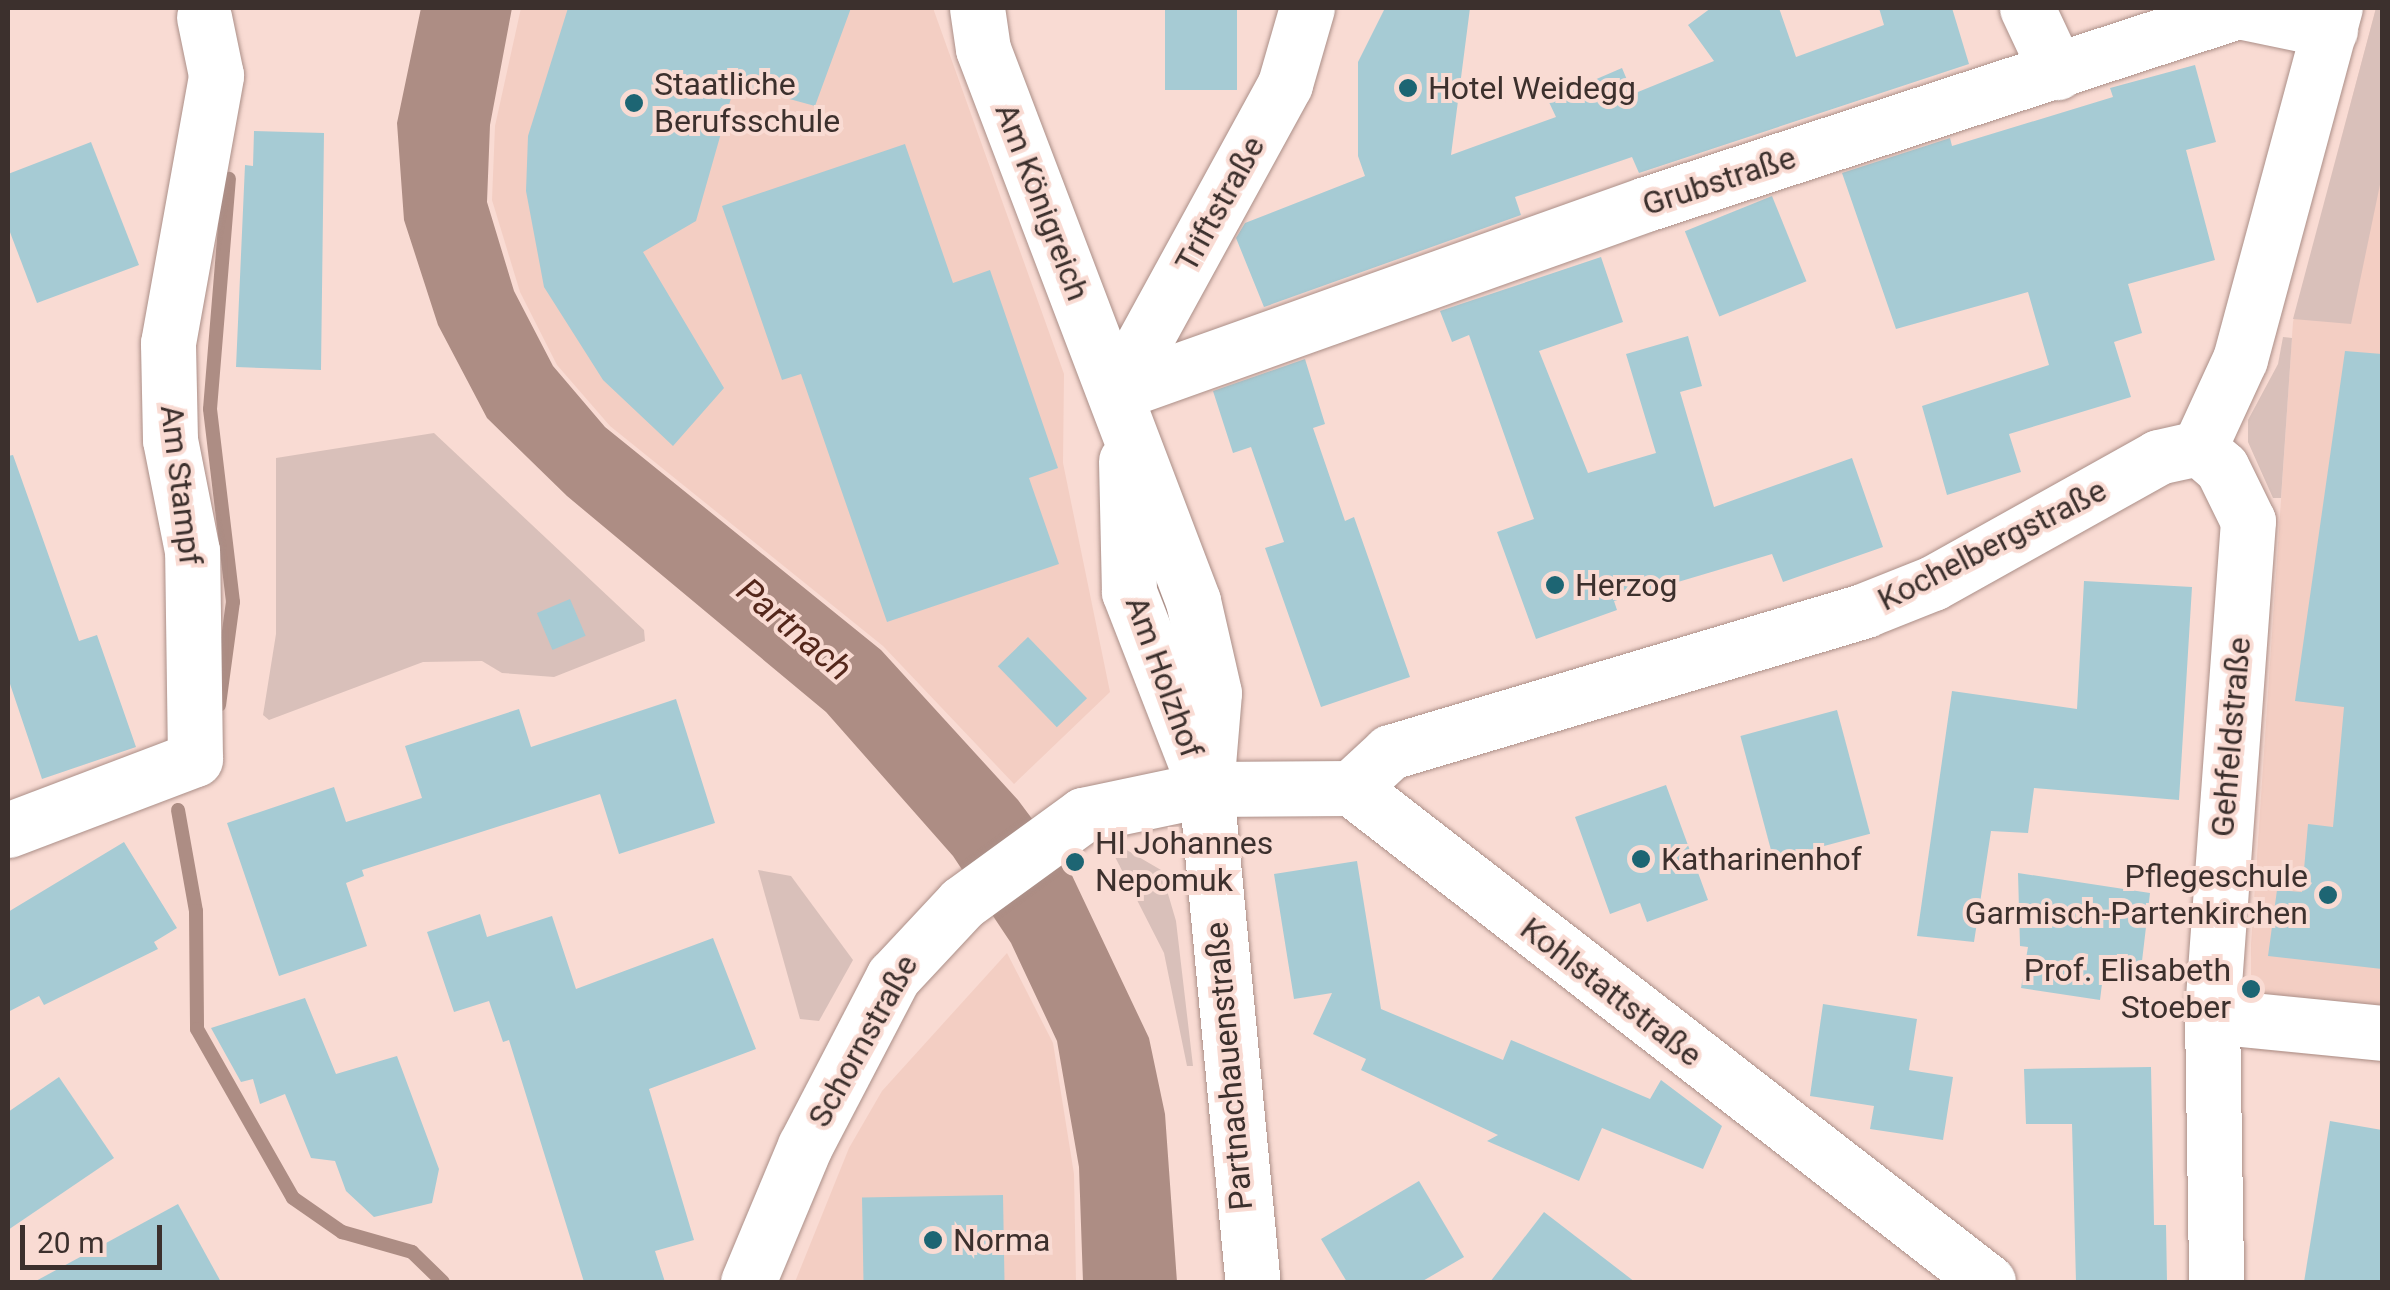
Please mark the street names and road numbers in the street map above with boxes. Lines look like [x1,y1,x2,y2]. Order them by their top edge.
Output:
street label: Am Königreich [987,98,1097,306]
street label: Triftstraße [1167,130,1273,278]
street label: Grubstraße [1638,138,1800,224]
street label: Am Stampf [152,403,210,567]
street label: Kochelbergstraße [1871,471,2113,619]
street label: Am Holzhof [1117,591,1211,763]
street label: Gehfeldstraße [2203,635,2259,839]
street label: Kohlstattstraße [1513,909,1709,1075]
street label: Partnachauenstraße [1197,920,1261,1212]
street label: Schornstraße [800,948,926,1134]

